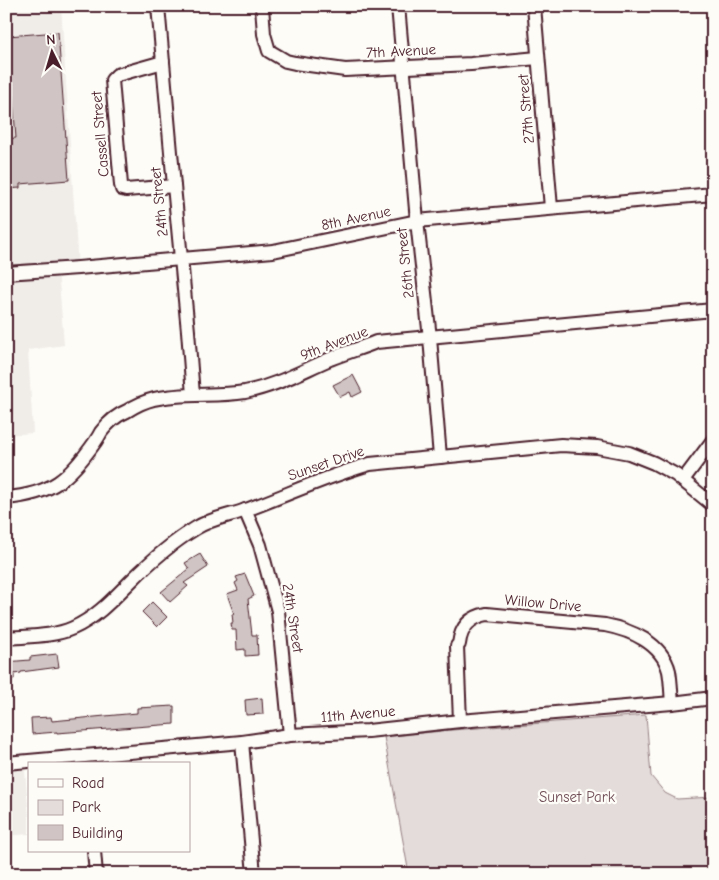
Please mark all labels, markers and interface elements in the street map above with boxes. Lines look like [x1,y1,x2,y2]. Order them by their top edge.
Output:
north arrow [28,28,78,78]
text: N [46,31,56,48]
street label: 7th Avenue [366,40,437,62]
street label: 27th Street [514,73,538,145]
street label: Cassell Street [87,90,113,178]
street label: 24th Street [146,166,172,238]
street label: 8th Avenue [320,202,393,234]
street label: 26th Street [392,226,418,299]
street label: 9th Avenue [298,322,371,364]
street label: Sunset Drive [285,441,367,484]
street label: 24th Street [279,582,307,655]
street label: Willow Drive [504,591,583,615]
street label: 11th Avenue [320,702,397,726]
legend [28,762,190,852]
text: Road [72,774,104,792]
park label: Sunset Park [539,788,616,806]
text: Park [72,798,101,816]
text: Building [72,824,123,842]

